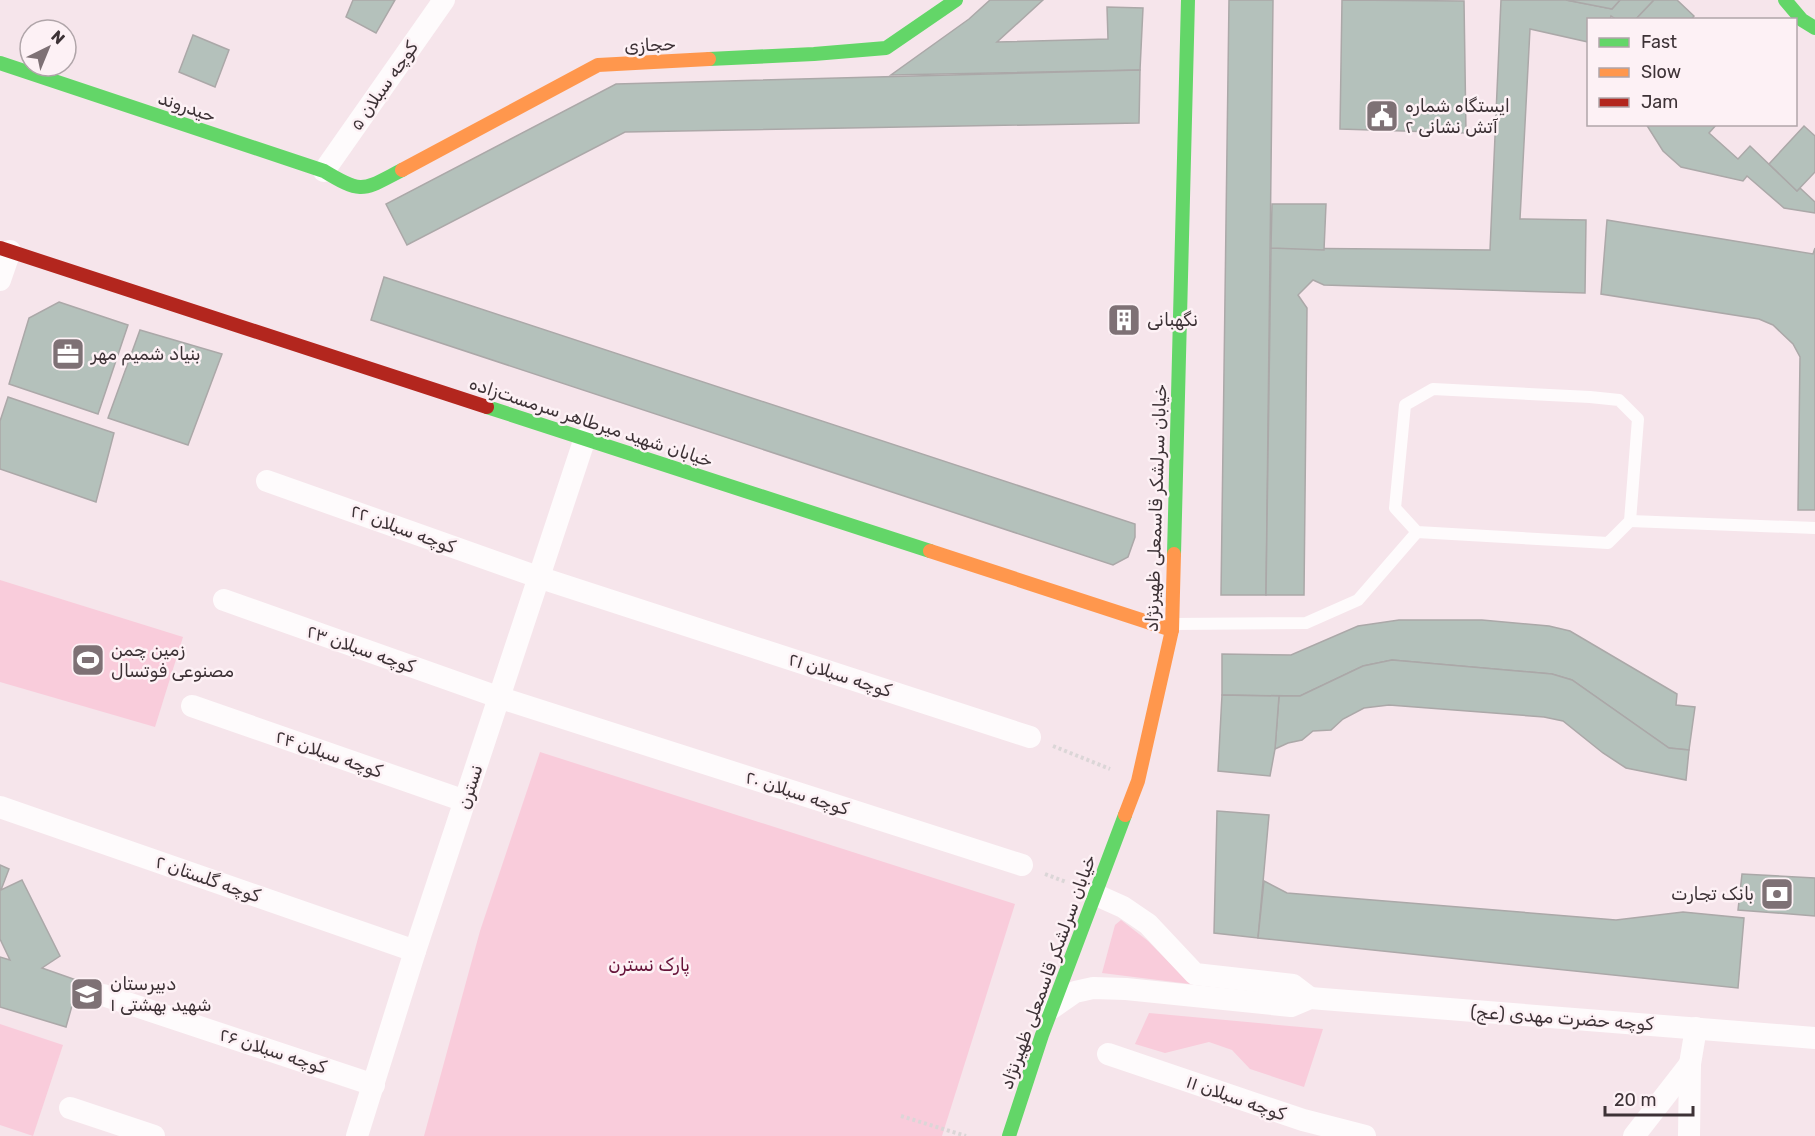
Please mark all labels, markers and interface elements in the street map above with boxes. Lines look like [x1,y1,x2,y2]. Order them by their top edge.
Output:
north arrow [18,18,78,78]
legend [1587,18,1797,126]
text: N [47,27,69,48]
text: Fast [1641,31,1677,53]
street label: حجازی [624,33,676,57]
street label: کوچه سبلان ۵ [345,37,423,135]
text: Slow [1641,61,1681,83]
street label: حیدروند [155,87,219,127]
text: Jam [1641,91,1678,113]
place label: ایستگاه شماره ۲ آتش نشانی [1405,95,1510,138]
public building icon: ایستگاه شماره ۲ آتش نشانی [1364,98,1400,134]
building icon: نگهبانی [1106,302,1142,338]
place label: نگهبانی [1147,309,1198,331]
office icon: بنیاد شمیم مهر [50,336,86,372]
place label: بنیاد شمیم مهر [90,343,201,366]
street label: خیابان شهید میرطاهر سرمست‌زاده [466,372,716,472]
street label: خیابان سرلشکر قاسمعلی ظهیرنژاد [1141,383,1171,633]
street label: کوچه سبلان ۲۲ [347,500,459,558]
street label: کوچه سبلان ۲۳ [304,620,418,678]
place label: زمین چمن مصنوعی فوتسال [111,639,234,682]
sports icon: زمین چمن مصنوعی فوتسال [70,642,106,678]
street label: کوچه سبلان ۲۱ [786,648,894,702]
street label: کوچه سبلان ۲۴ [273,725,385,783]
street label: نسترن [452,762,488,812]
street label: کوچه سبلان ۲۰ [743,766,851,820]
street label: کوچه گلستان ۲ [153,851,263,907]
street label: خیابان سرلشکر قاسمعلی ظهیرنژاد [995,852,1101,1092]
bank icon: بانک تجارت [1759,876,1795,912]
place label: بانک تجارت [1671,883,1754,905]
park label: پارک نسترن [608,954,690,977]
place label: دبیرستان شهید بهشتی ۱ [110,973,212,1016]
school or university icon: دبیرستان شهید بهشتی ۱ [69,976,105,1012]
street label: کوچه حضرت مهدی (عج) [1470,1001,1654,1036]
street label: کوچه سبلان ۲۶ [217,1023,329,1079]
street label: کوچه سبلان ۱۱ [1183,1071,1289,1125]
scale bar [1605,1079,1694,1117]
text: 20 m [1614,1089,1656,1111]

